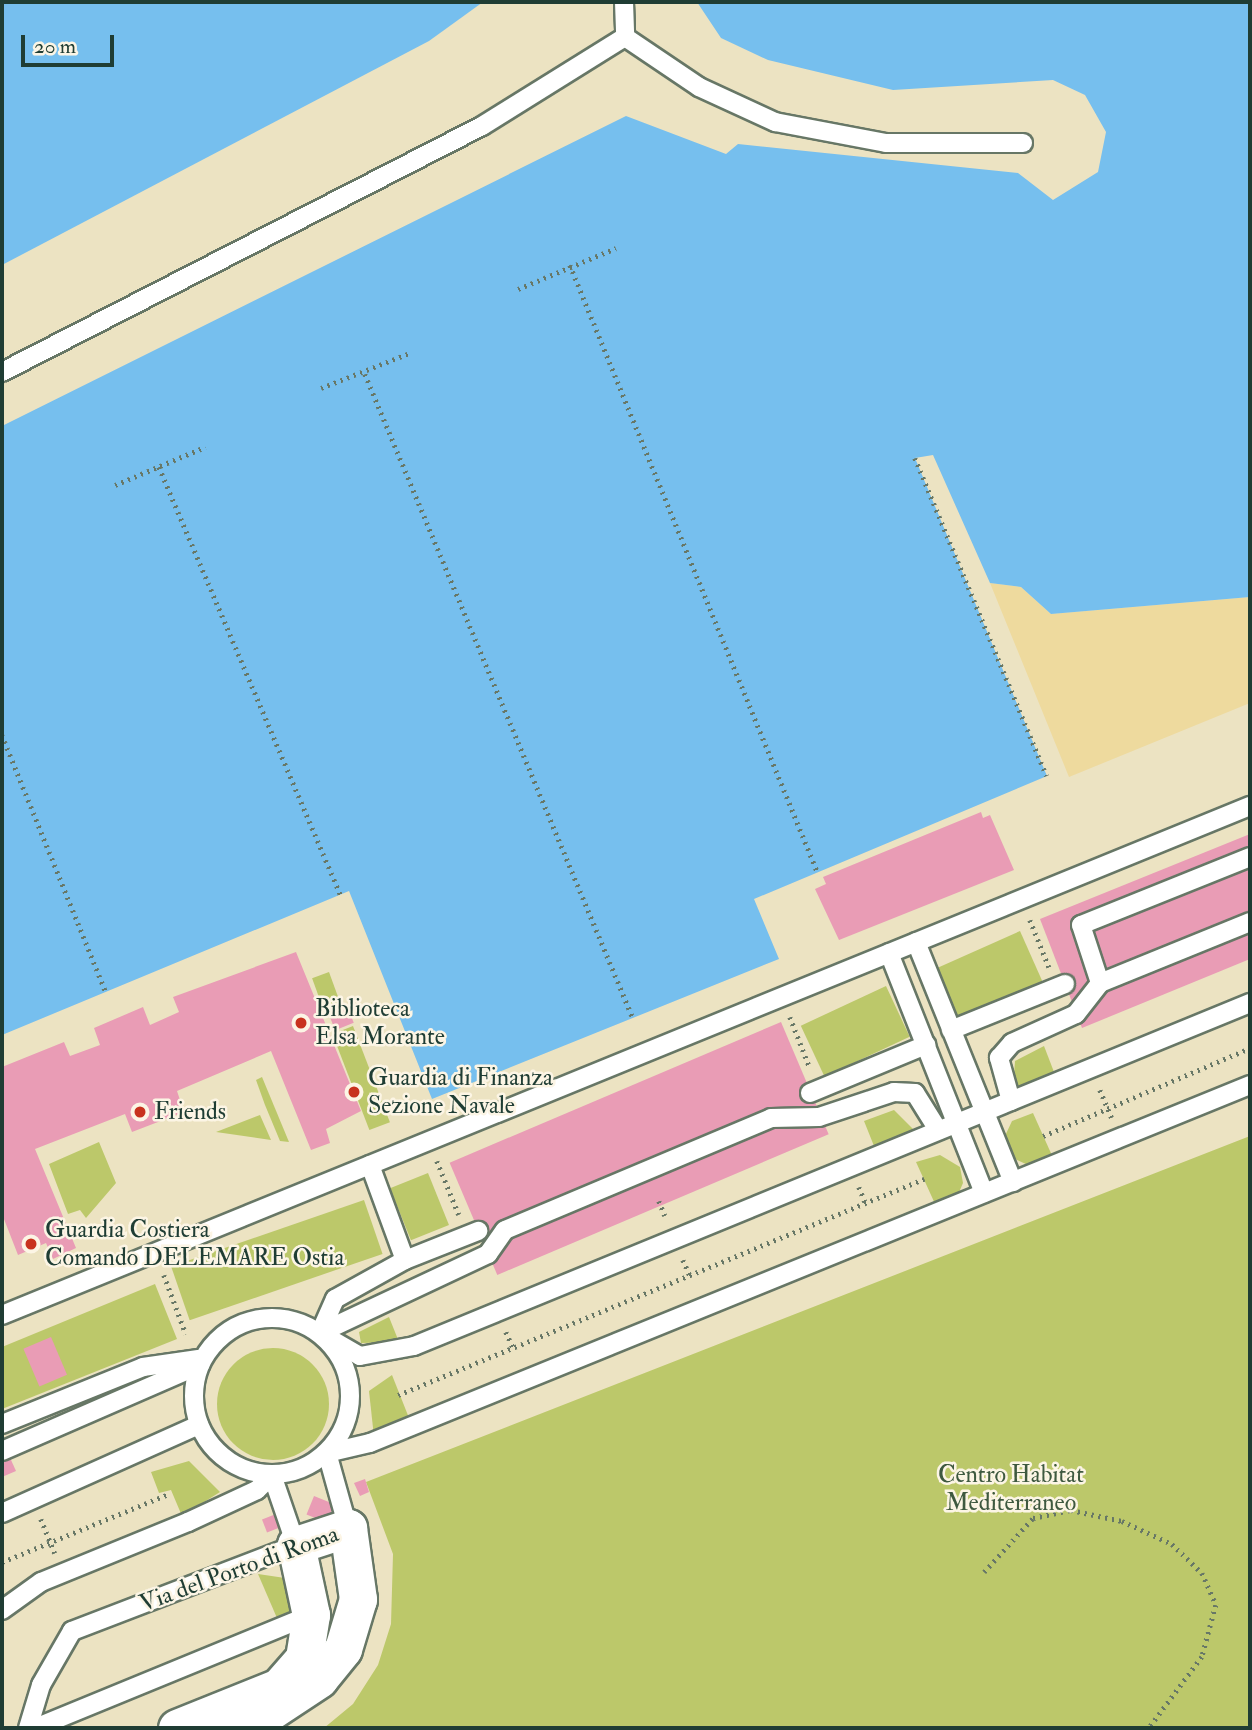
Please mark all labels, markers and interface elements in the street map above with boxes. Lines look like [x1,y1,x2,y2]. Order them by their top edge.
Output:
scale bar [24,21,117,65]
text: 20 m [34,33,76,60]
place label: Biblioteca Elsa Morante [315,995,445,1051]
marker: Biblioteca Elsa Morante [293,1015,309,1031]
place label: Guardia di Finanza Sezione Navale [368,1064,553,1120]
marker: Guardia di Finanza Sezione Navale [346,1084,362,1100]
place label: Friends [154,1098,226,1126]
marker: Friends [132,1104,148,1120]
place label: Guardia Costiera Comando DELEMARE Ostia [45,1216,344,1272]
marker: Guardia Costiera Comando DELEMARE Ostia [23,1236,39,1252]
park label: Centro Habitat Mediterraneo [938,1461,1084,1517]
street label: Via del Porto di Roma [136,1520,342,1618]

